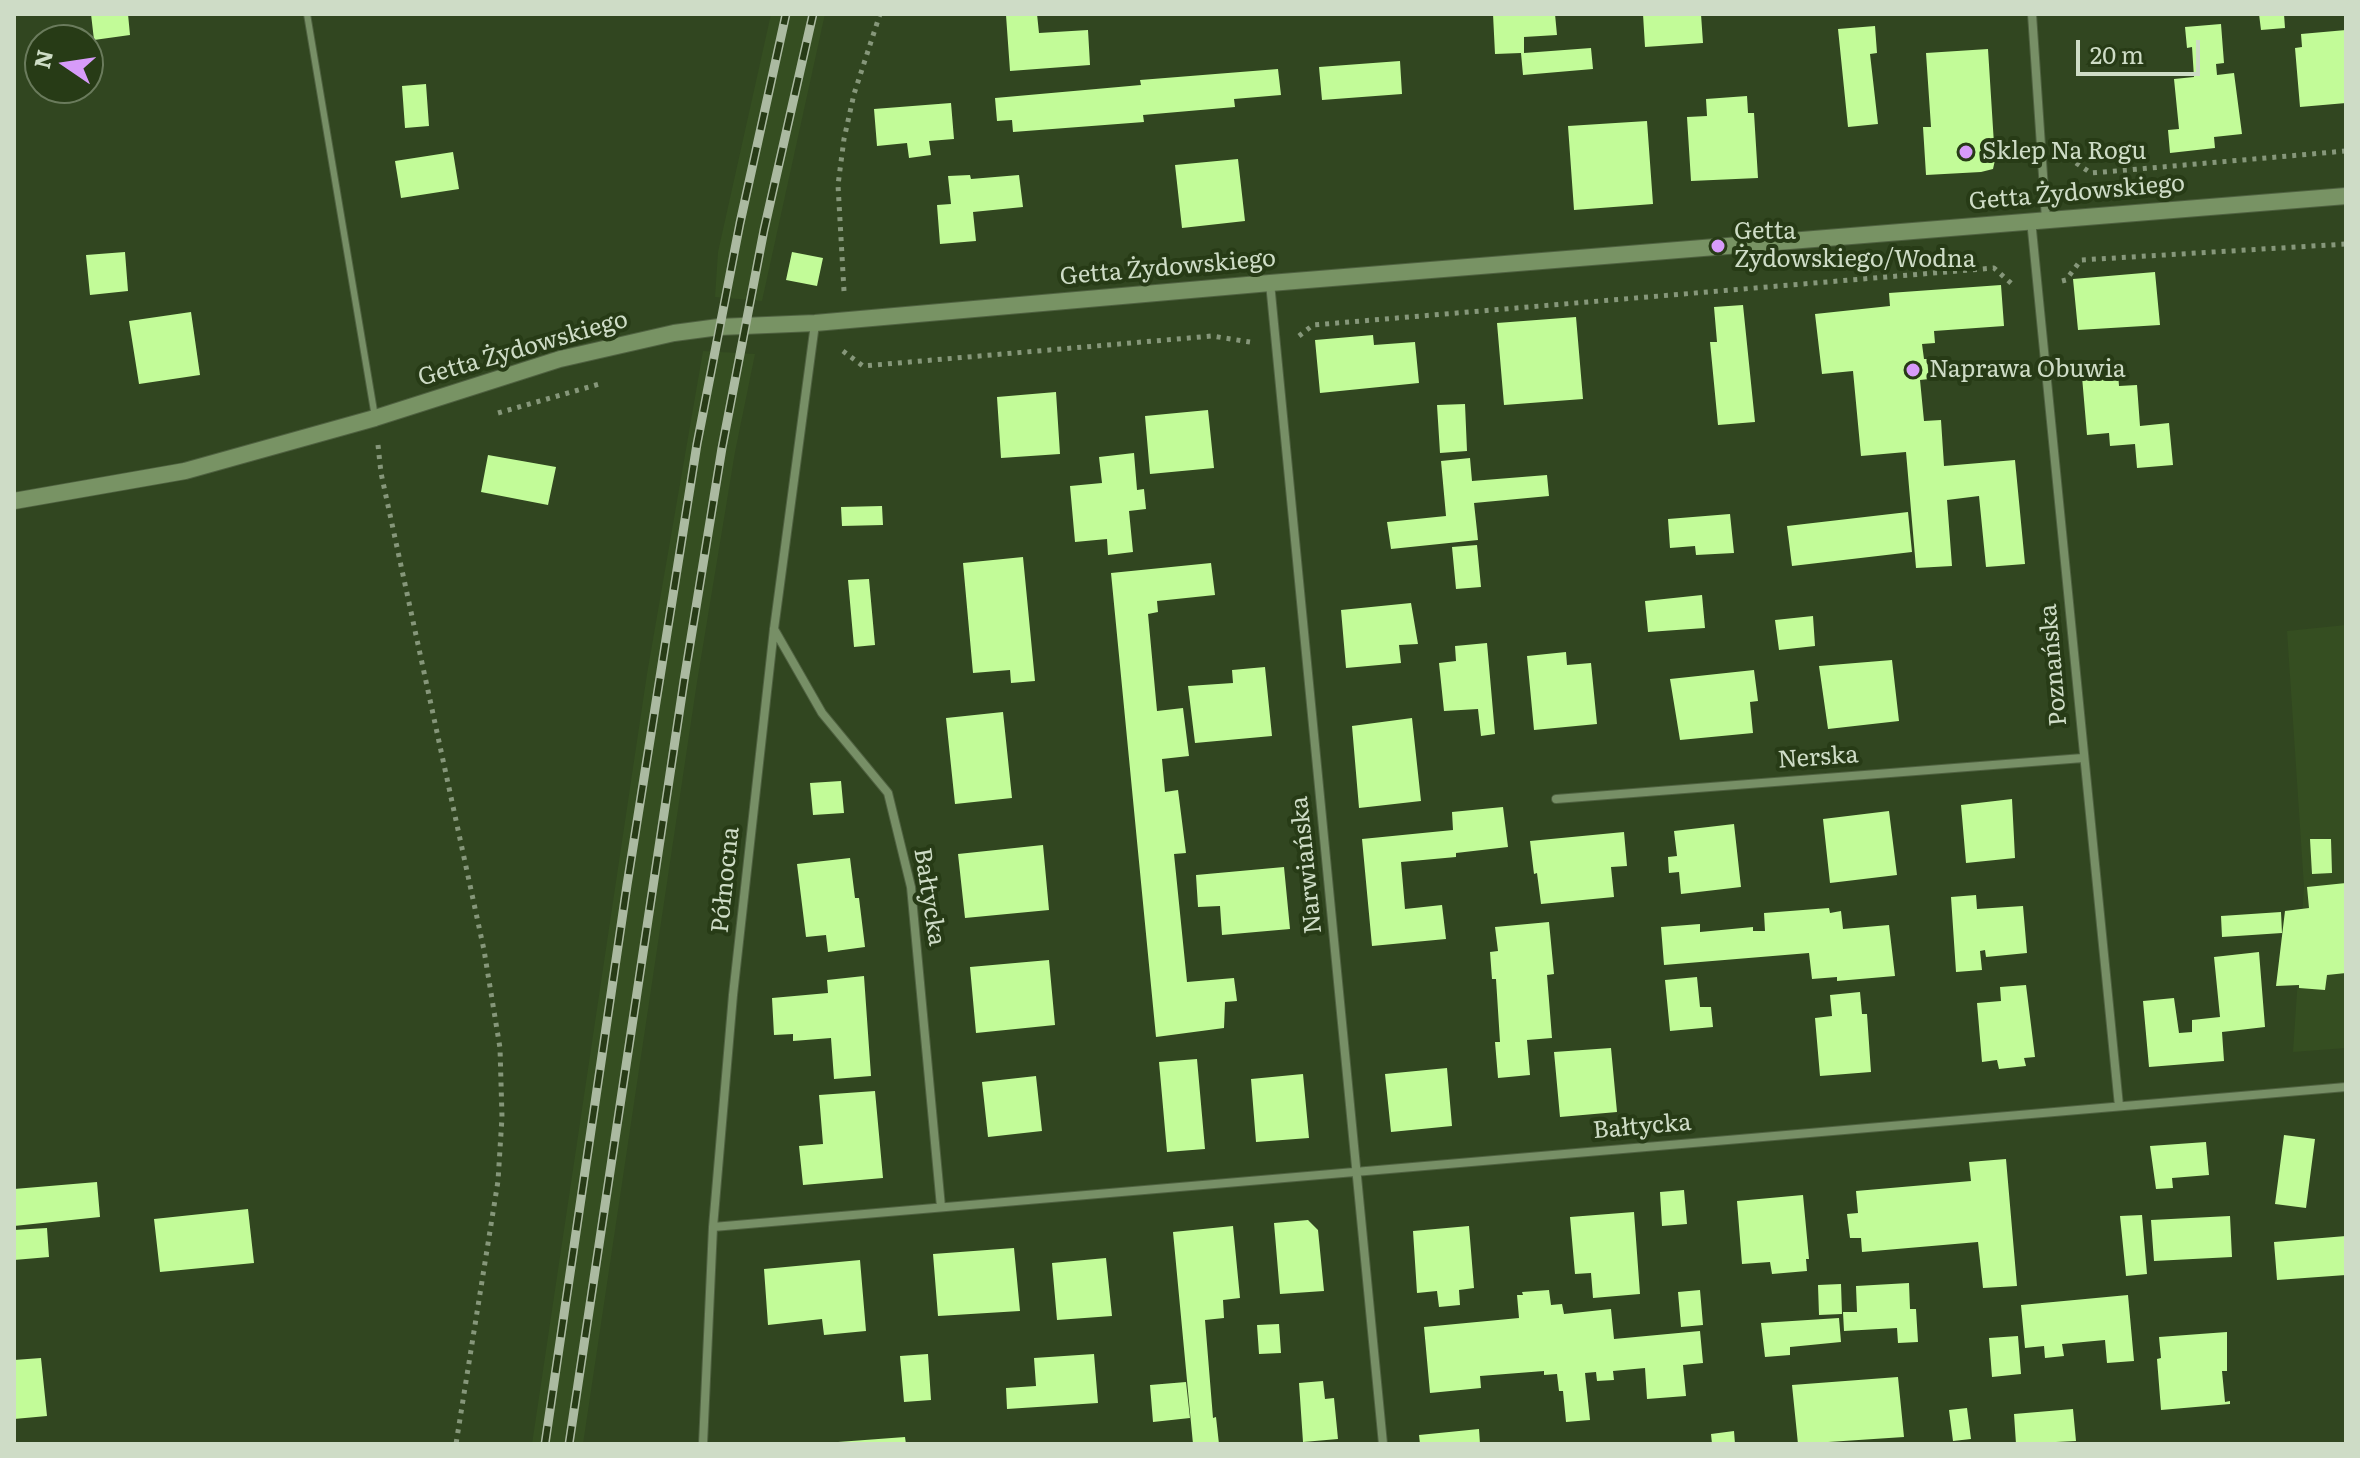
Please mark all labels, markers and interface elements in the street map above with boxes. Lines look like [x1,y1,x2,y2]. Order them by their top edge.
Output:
north arrow [24,24,104,104]
scale bar [2080,24,2204,74]
text: 20 m [2090,36,2144,71]
text: N [24,46,60,72]
place label: Sklep Na Rogu [1982,138,2147,166]
marker: Sklep Na Rogu [1957,143,1975,161]
street label: Getta Żydowskiego [1968,169,2186,217]
place label: Getta Żydowskiego/Wodna [1734,218,1976,274]
marker: Getta Żydowskiego/Wodna [1709,237,1727,255]
street label: Getta Żydowskiego [1059,244,1277,292]
street label: Getta Żydowskiego [415,305,631,393]
place label: Naprawa Obuwia [1929,356,2126,384]
marker: Naprawa Obuwia [1904,361,1922,379]
street label: Poznańska [2034,603,2074,727]
street label: Nerska [1777,741,1859,775]
street label: Narwiańska [1285,795,1329,935]
street label: Północna [706,825,746,935]
street label: Bałtycka [907,846,951,948]
street label: Bałtycka [1592,1108,1692,1146]

